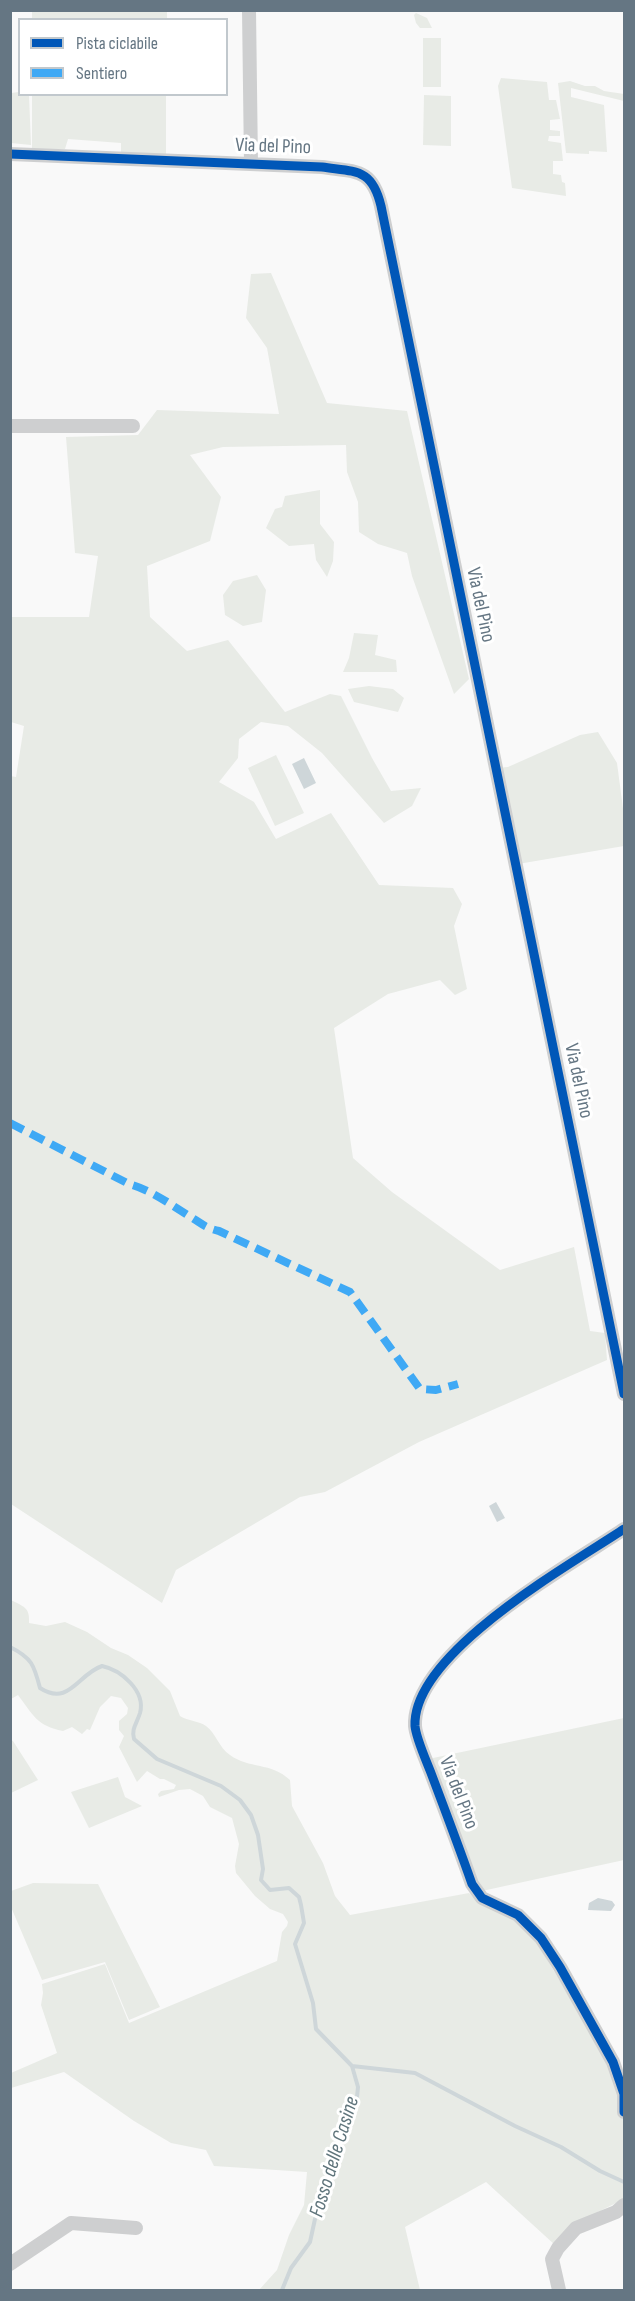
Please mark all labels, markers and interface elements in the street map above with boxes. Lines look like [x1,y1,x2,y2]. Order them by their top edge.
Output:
legend [18,18,228,96]
text: Pista ciclabile [76,33,158,54]
text: Sentiero [76,63,127,84]
street label: Via del Pino [235,134,311,160]
street label: Via del Pino [460,565,500,645]
street label: Via del Pino [558,1041,598,1121]
street label: Via del Pino [433,1753,483,1833]
water label: Fosso delle Casine [305,2094,365,2220]

